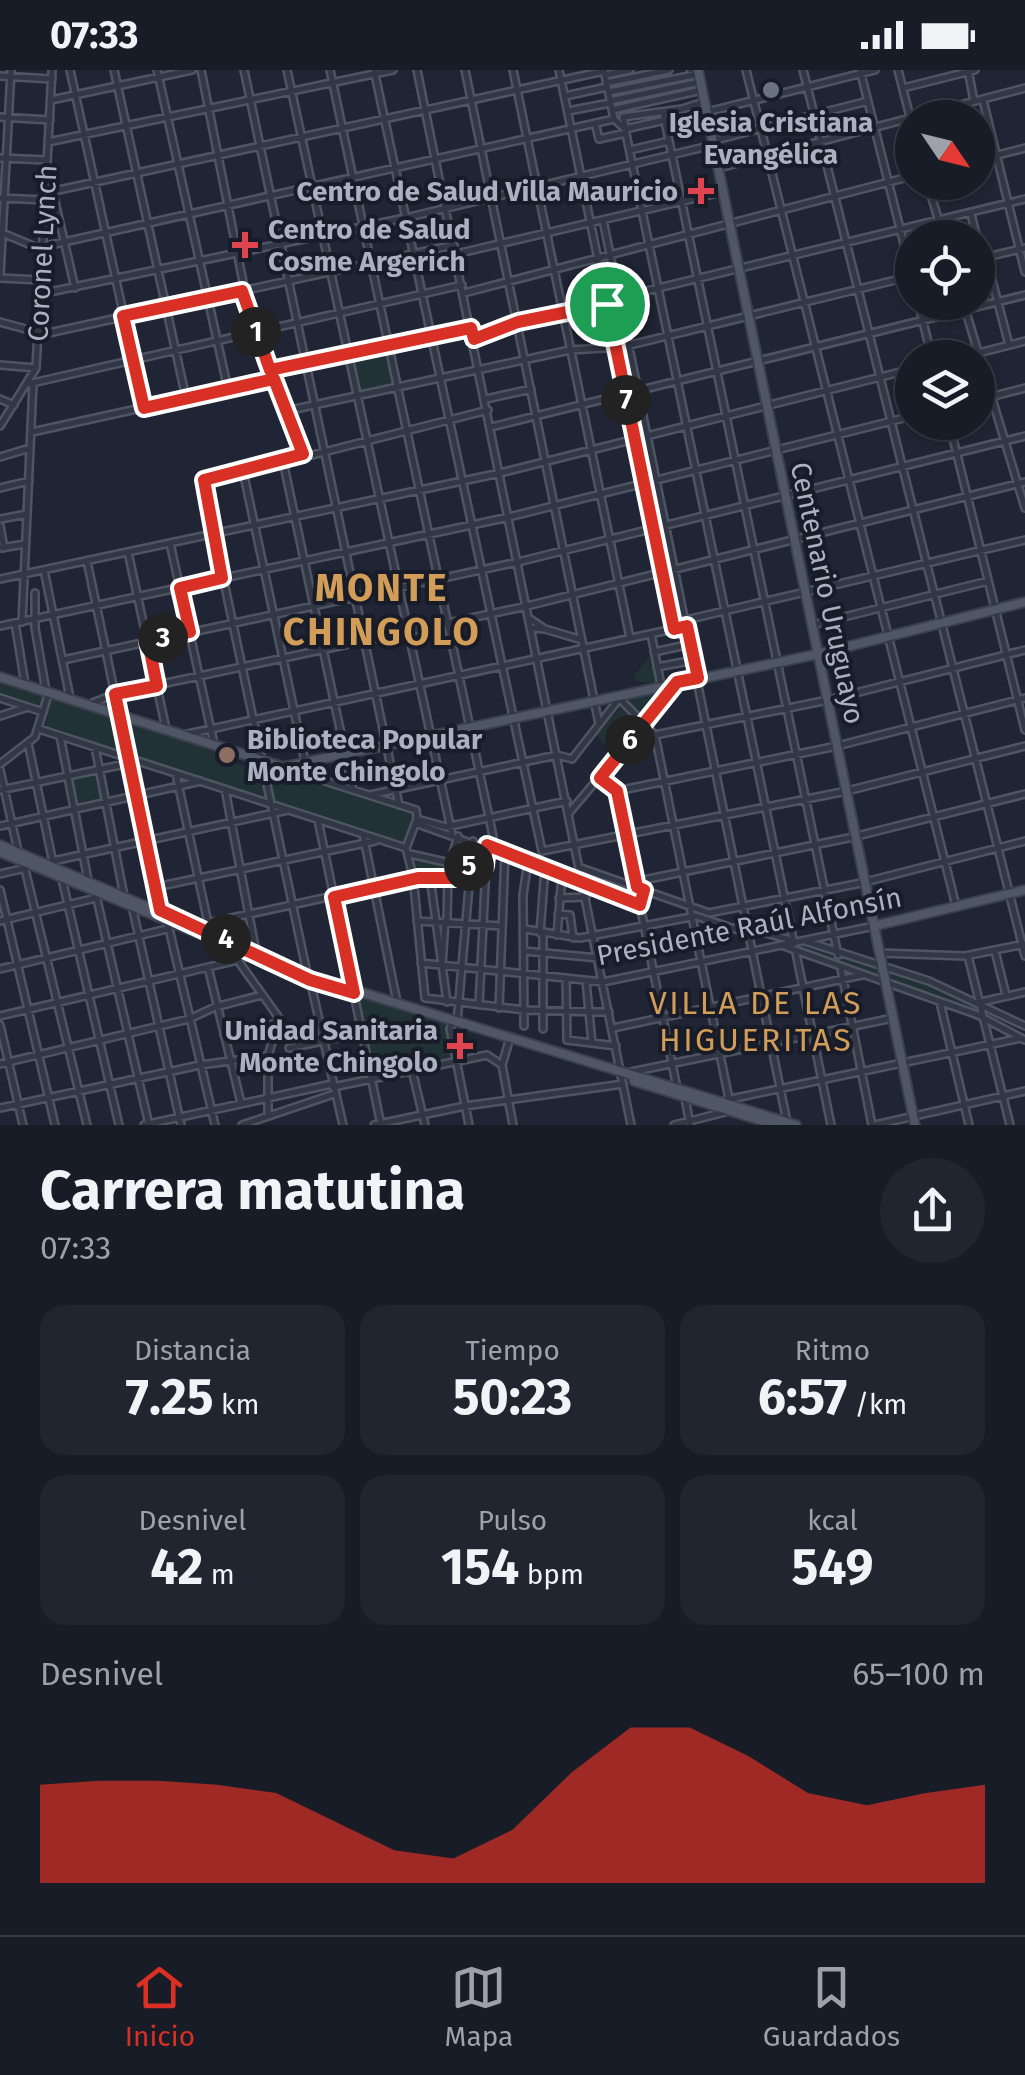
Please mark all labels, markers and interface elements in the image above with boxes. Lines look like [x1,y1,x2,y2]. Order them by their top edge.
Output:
text: 07:33 [50,12,139,58]
marker: Iglesia Cristiana Evangélica [760,79,782,101]
north arrow [895,100,995,200]
map controls [895,100,995,440]
place label: Iglesia Cristiana Evangélica [669,106,873,171]
street label: Coronel Lynch [21,164,64,342]
place label: Centro de Salud Villa Mauricio [296,175,678,208]
marker: Centro de Salud Villa Mauricio [688,178,714,204]
place label: Centro de Salud Cosme Argerich [268,213,470,278]
button: locate [895,220,995,320]
marker: Centro de Salud Cosme Argerich [232,232,258,258]
pin [565,262,650,347]
icon: arrive [580,277,635,332]
pin: 1 [231,307,281,357]
text: 1 [250,315,263,348]
button: layers [895,340,995,440]
pin: 7 [601,375,651,425]
text: 7 [619,383,633,416]
street label: Centenario Uruguayo [784,459,871,727]
district label: MONTE CHINGOLO [283,565,481,655]
pin: 3 [138,613,188,663]
text: 3 [156,621,170,654]
pin: 6 [605,715,655,765]
place label: Biblioteca Popular Monte Chingolo [247,723,483,788]
text: 6 [622,723,638,756]
marker: Biblioteca Popular Monte Chingolo [216,744,238,766]
pin: 5 [444,841,494,891]
text: 5 [461,849,477,882]
street label: Presidente Raúl Alfonsín [594,881,904,972]
pin: 4 [201,914,251,964]
text: 4 [218,922,234,955]
district label: VILLA DE LAS HIGUERITAS [649,984,863,1059]
place label: Unidad Sanitaria Monte Chingolo [224,1014,438,1079]
marker: Unidad Sanitaria Monte Chingolo [447,1033,473,1059]
text: Carrera matutina [40,1158,465,1224]
button: share [880,1158,985,1263]
text: 07:33 [40,1229,111,1267]
text: Distancia [134,1334,251,1367]
text: Tiempo [465,1334,560,1367]
text: Ritmo [795,1334,870,1367]
text: 7.25 [126,1367,214,1427]
text: 50:23 [453,1367,572,1427]
text: 6:57 [758,1367,847,1427]
text: km [214,1388,259,1421]
text: /km [847,1388,907,1421]
text: Desnivel [139,1504,246,1537]
text: Pulso [478,1504,547,1537]
text: kcal [807,1504,858,1537]
text: 42 [150,1537,203,1597]
text: 154 [441,1537,519,1597]
text: 549 [791,1537,874,1597]
text: m [203,1558,235,1591]
text: bpm [519,1558,584,1591]
text: Desnivel [40,1655,163,1693]
text: 65–100 m [852,1655,985,1693]
tab: Inicio [125,1960,195,2053]
tab: Mapa [445,1960,513,2053]
tab: Guardados [763,1960,900,2053]

